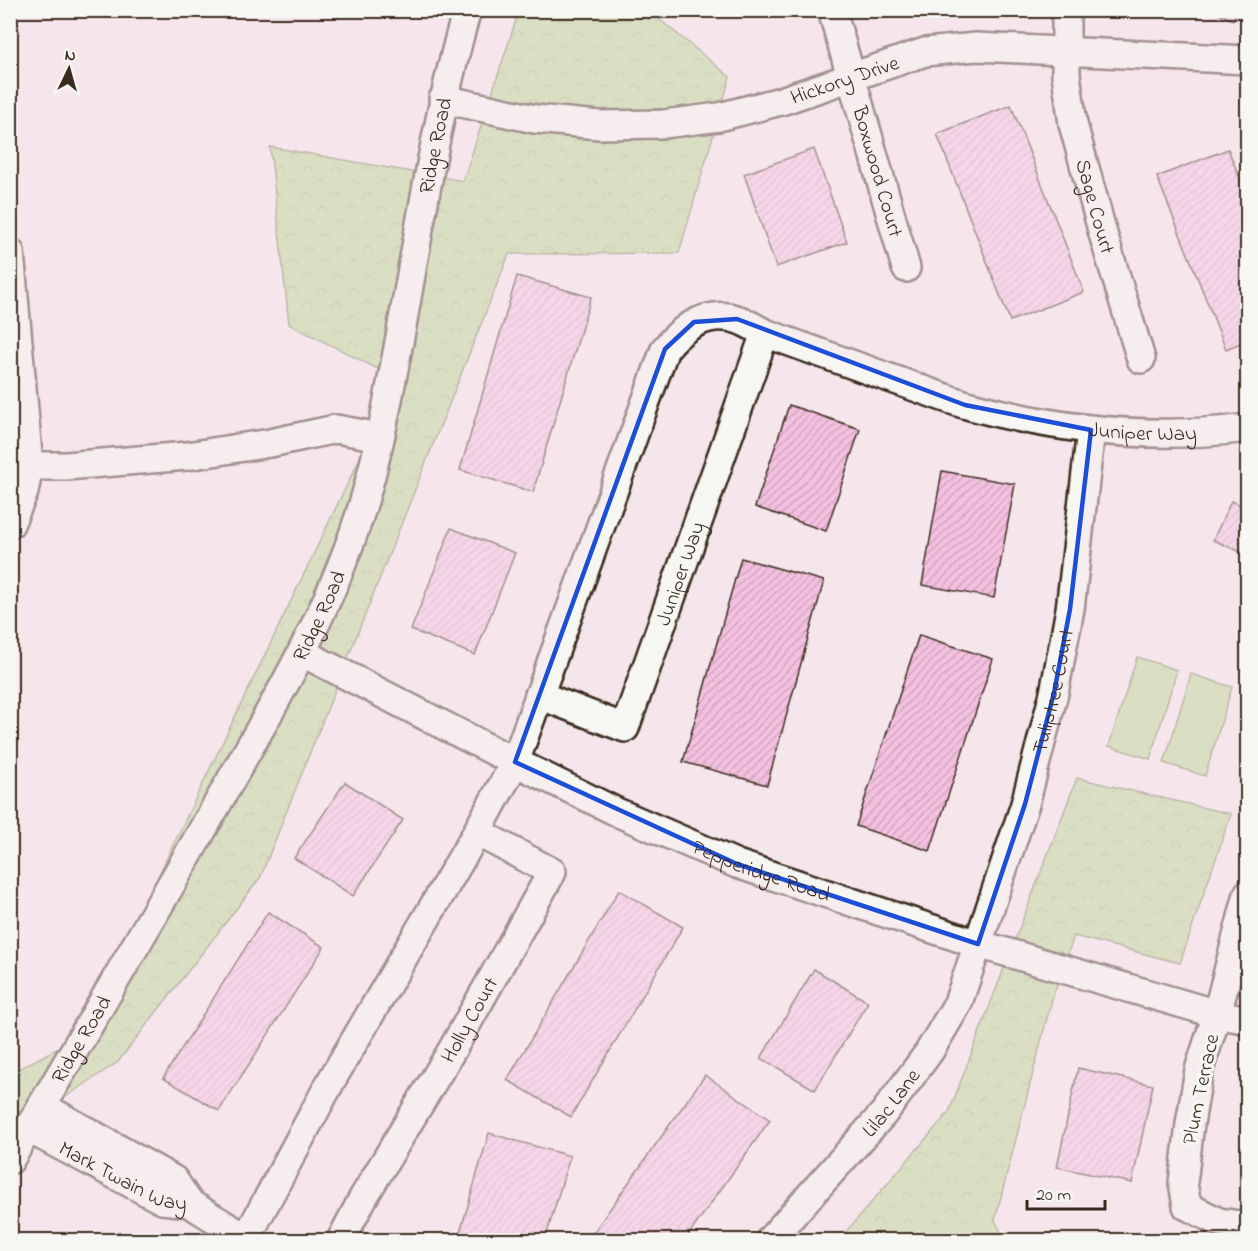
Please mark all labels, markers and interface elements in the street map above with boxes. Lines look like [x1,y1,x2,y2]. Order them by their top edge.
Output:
north arrow [39,39,99,99]
text: N [64,44,77,68]
street label: Hickory Drive [787,49,904,114]
street label: Ridge Road [413,95,461,196]
street label: Boxwood Court [843,102,909,241]
street label: Sage Court [1066,156,1121,258]
street label: Juniper Way [1087,416,1197,452]
street label: Juniper Way [649,518,716,630]
street label: Ridge Road [286,566,355,667]
street label: Tuliptree Court [1026,626,1083,757]
street label: Pepperidge Road [687,833,834,911]
street label: Holly Court [434,972,507,1069]
street label: Ridge Road [45,991,120,1090]
street label: Plum Terrace [1176,1031,1228,1148]
street label: Lilac Lane [856,1063,929,1145]
street label: Mark Twain Way [53,1135,188,1222]
scale bar [1027,1173,1105,1211]
text: 20 m [1036,1183,1071,1209]

